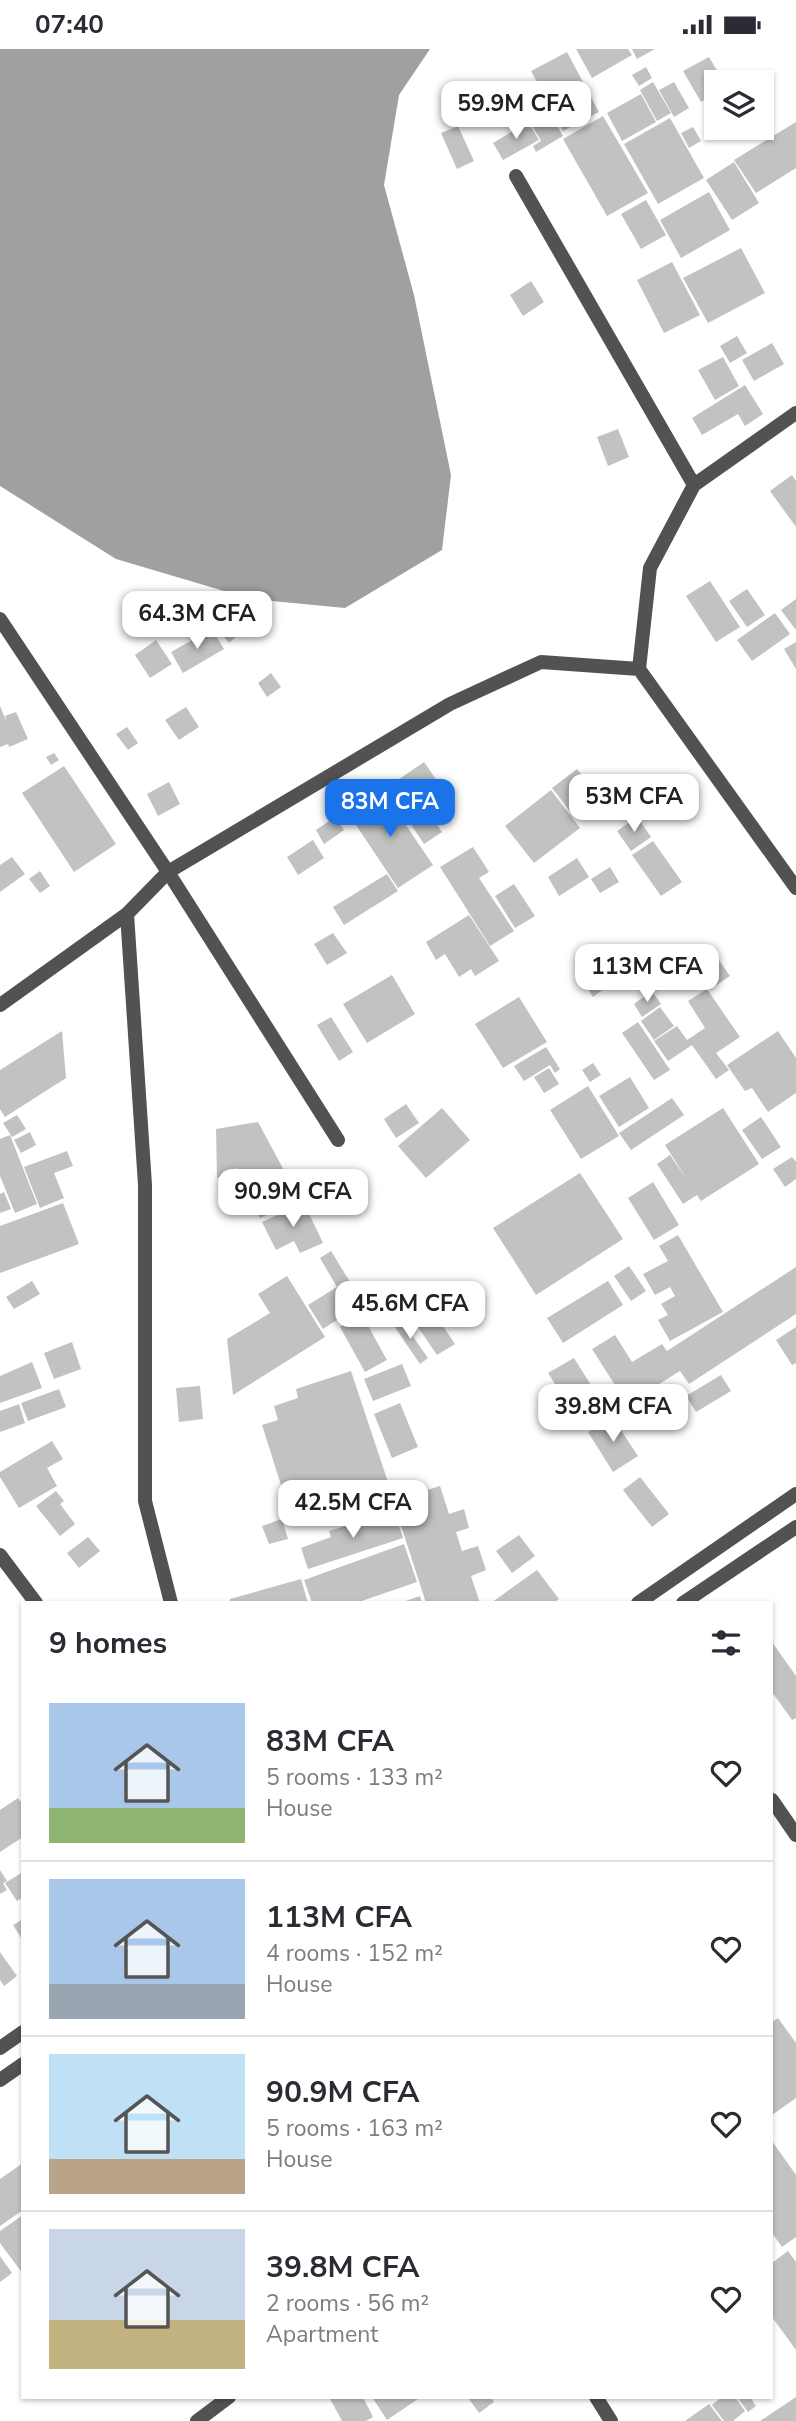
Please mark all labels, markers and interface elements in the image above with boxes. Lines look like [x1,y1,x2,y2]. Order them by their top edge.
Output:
text: 07:40 [35,7,104,42]
map controls [704,70,774,140]
button: layers [704,70,774,140]
pin: 59.9M CFA [436,81,596,141]
text: 59.9M CFA [457,88,575,119]
pin: 64.3M CFA [117,591,277,651]
text: 64.3M CFA [138,598,256,629]
pin: 53M CFA [569,775,699,834]
pin: 83M CFA [325,779,455,839]
text: 53M CFA [585,781,683,812]
text: 83M CFA [341,786,439,817]
pin: 113M CFA [575,944,719,1004]
text: 113M CFA [591,951,703,982]
pin: 90.9M CFA [213,1169,373,1229]
text: 90.9M CFA [234,1176,352,1207]
pin: 45.6M CFA [330,1281,490,1341]
text: 45.6M CFA [351,1288,469,1319]
pin: 39.8M CFA [533,1385,693,1444]
text: 39.8M CFA [554,1391,672,1422]
pin: 42.5M CFA [273,1481,433,1540]
text: 42.5M CFA [294,1487,412,1518]
text: 9 homes [49,1623,167,1664]
icon: filters [707,1624,745,1662]
text: 83M CFA [266,1721,394,1762]
icon: home [105,1731,189,1815]
icon: heart [707,1754,745,1792]
text: 5 rooms · 133 m² [266,1762,443,1793]
text: House [266,1793,333,1824]
text: 113M CFA [266,1897,412,1938]
icon: home [105,1907,189,1991]
icon: heart [707,1930,745,1968]
text: 4 rooms · 152 m² [266,1938,443,1969]
text: House [266,1969,333,2000]
text: 90.9M CFA [266,2072,419,2113]
icon: home [105,2082,189,2166]
icon: heart [707,2105,745,2143]
text: 5 rooms · 163 m² [266,2113,443,2144]
text: House [266,2144,333,2175]
text: 39.8M CFA [266,2247,419,2288]
icon: home [105,2257,189,2341]
icon: heart [707,2280,745,2318]
text: 2 rooms · 56 m² [266,2288,429,2319]
text: Apartment [266,2319,378,2350]

